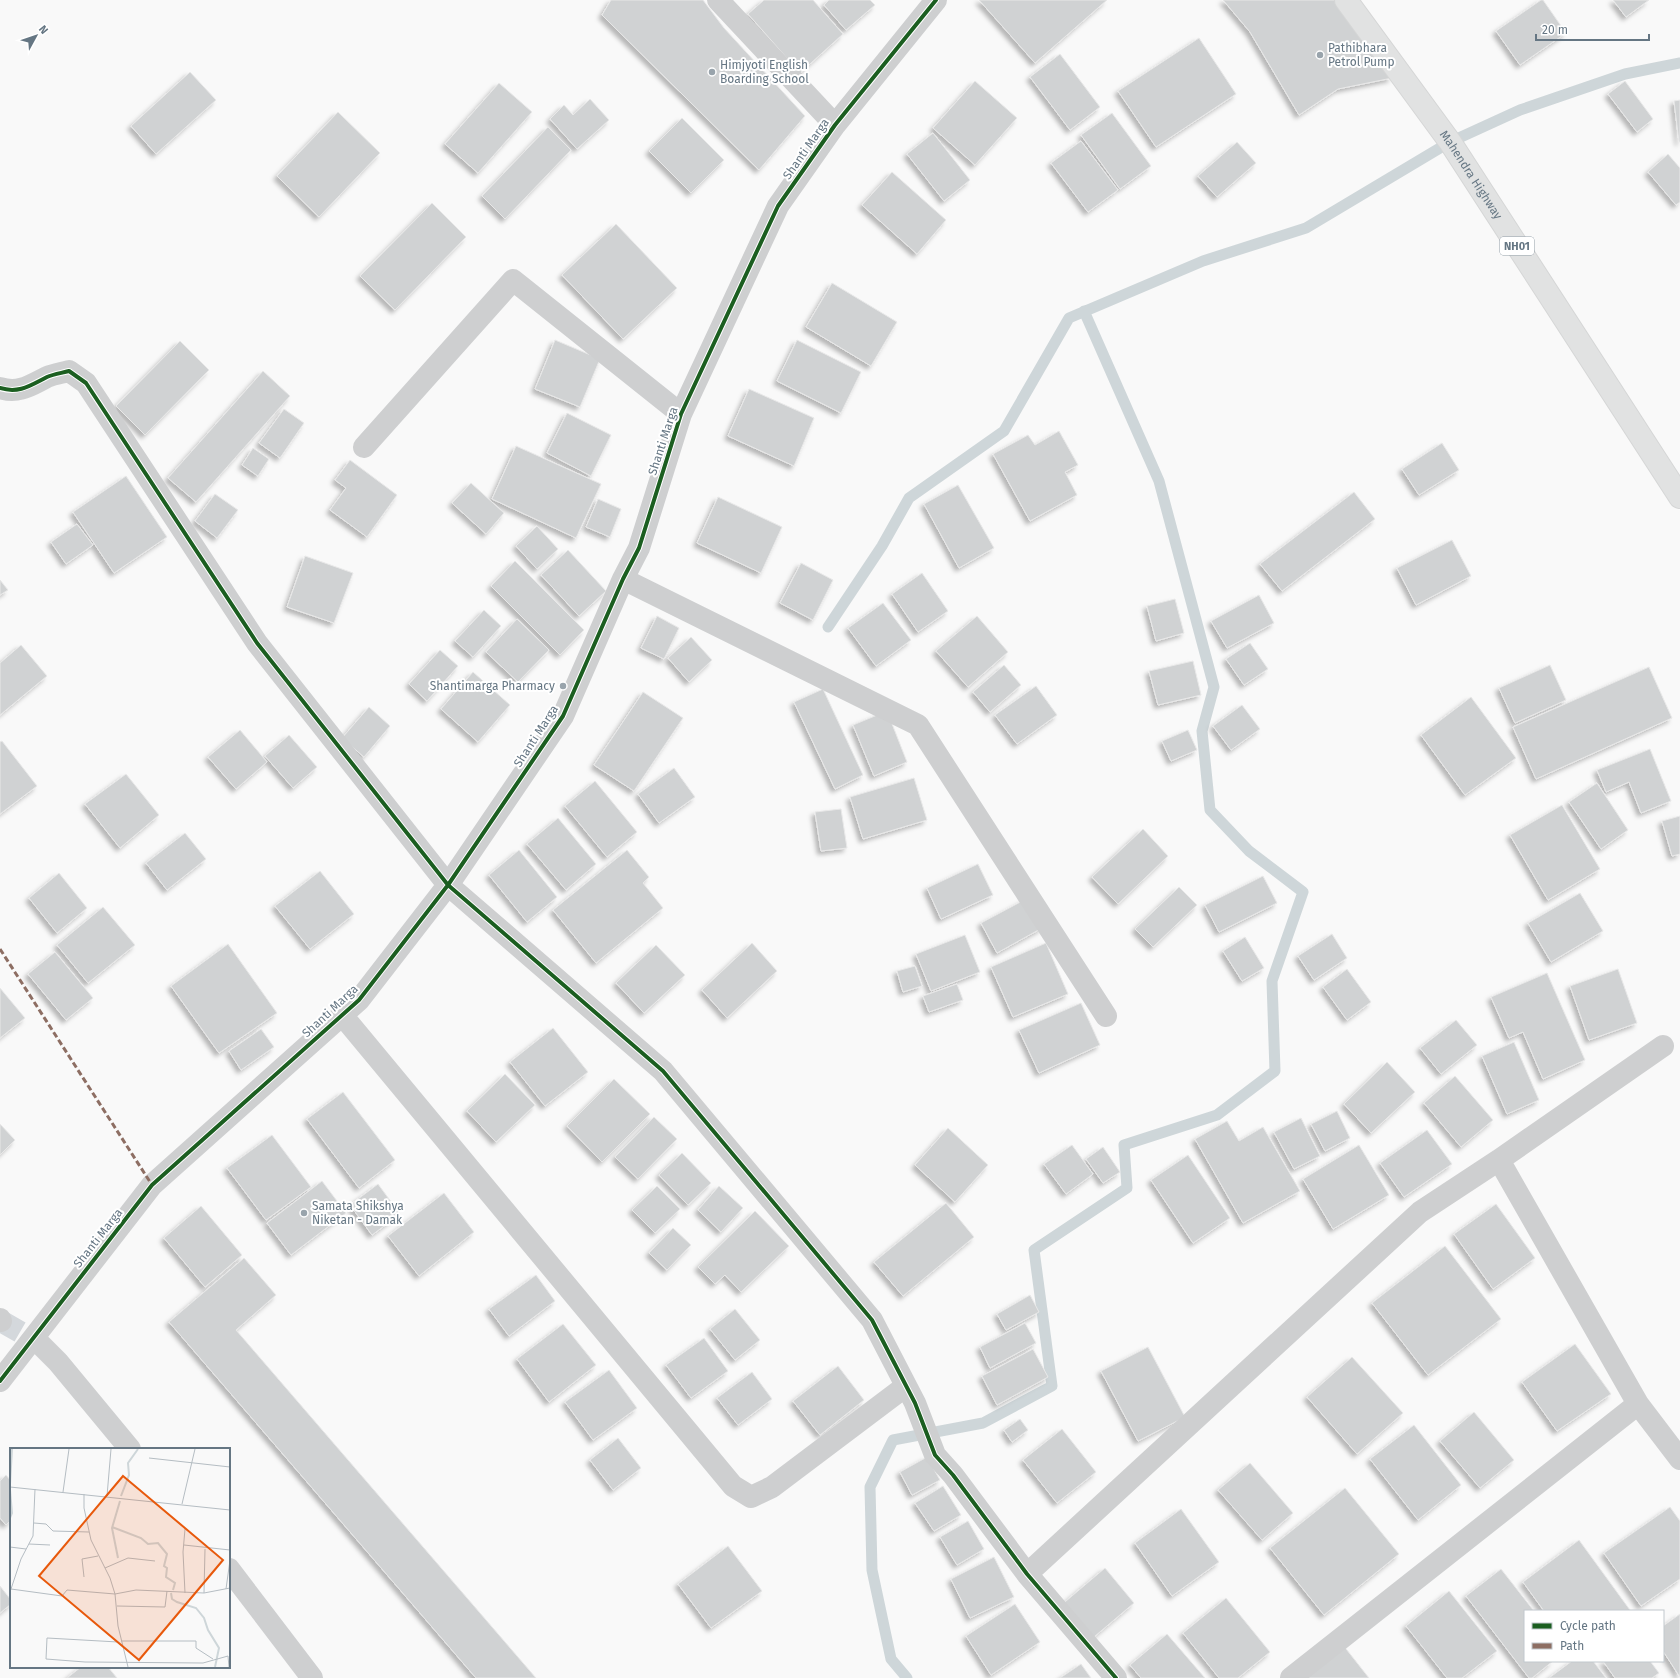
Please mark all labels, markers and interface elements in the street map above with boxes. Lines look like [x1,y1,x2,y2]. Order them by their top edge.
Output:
north arrow [16,16,56,56]
scale bar [1536,16,1649,42]
text: N [36,23,51,37]
text: 20 m [1542,23,1568,37]
place label: Pathibhara Petrol Pump [1328,41,1395,69]
marker: Pathibhara Petrol Pump [1315,50,1325,60]
place label: Himjyoti English Boarding School [720,58,809,86]
marker: Himjyoti English Boarding School [707,67,717,77]
street label: Shanti Marga [780,116,832,182]
street label: Mahendra Highway [1437,128,1505,222]
road number: NH01 [1500,237,1534,255]
street label: Shanti Marga [645,405,681,477]
place label: Shantimarga Pharmacy [430,679,555,693]
marker: Shantimarga Pharmacy [558,681,568,691]
street label: Shanti Marga [511,702,561,770]
street label: Shanti Marga [299,982,361,1040]
place label: Samata Shikshya Niketan - Damak [312,1199,404,1227]
street label: Shanti Marga [71,1206,125,1270]
marker: Samata Shikshya Niketan - Damak [299,1208,309,1218]
inset map [10,1448,230,1668]
legend [1524,1610,1664,1662]
text: Cycle path [1560,1619,1616,1633]
text: Path [1560,1639,1584,1653]

